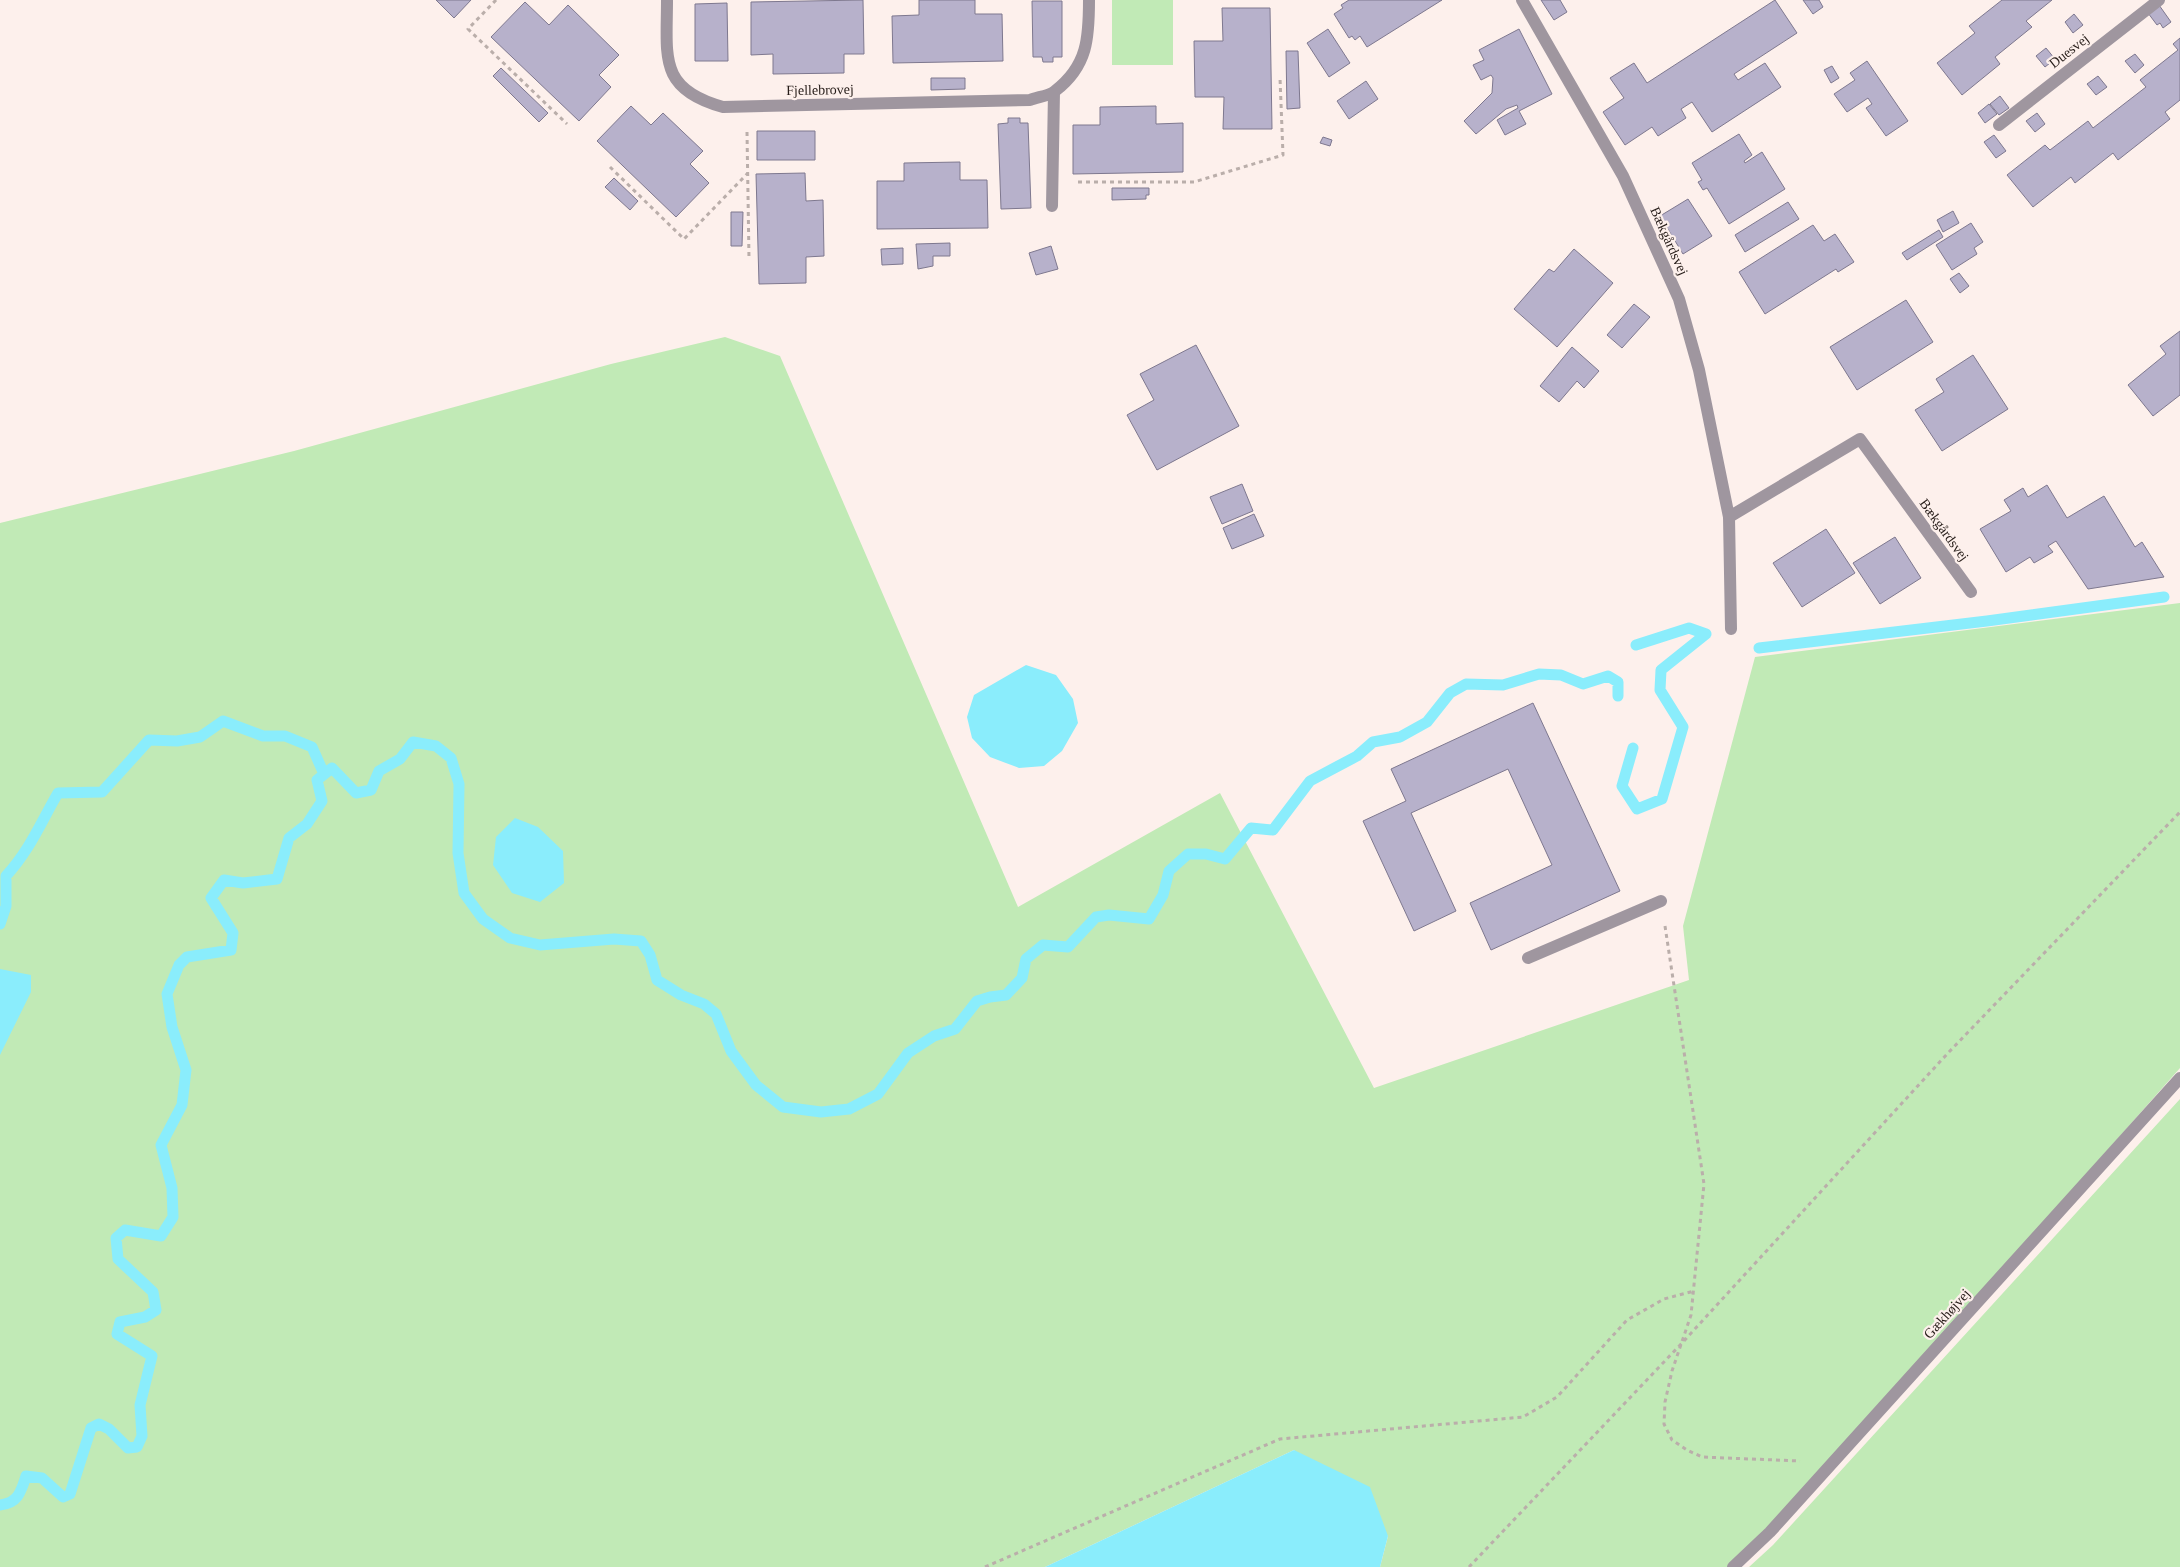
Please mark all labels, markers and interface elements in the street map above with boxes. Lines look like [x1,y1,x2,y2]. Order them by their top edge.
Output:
street label: Duesvej [2046,31,2092,71]
street label: Fjellebrovej [786,82,854,98]
street label: Bækgårdsvej [1647,205,1691,277]
street label: Bækgårdsvej [1916,496,1972,564]
street label: Gækhøjvej [1921,1286,1973,1342]

